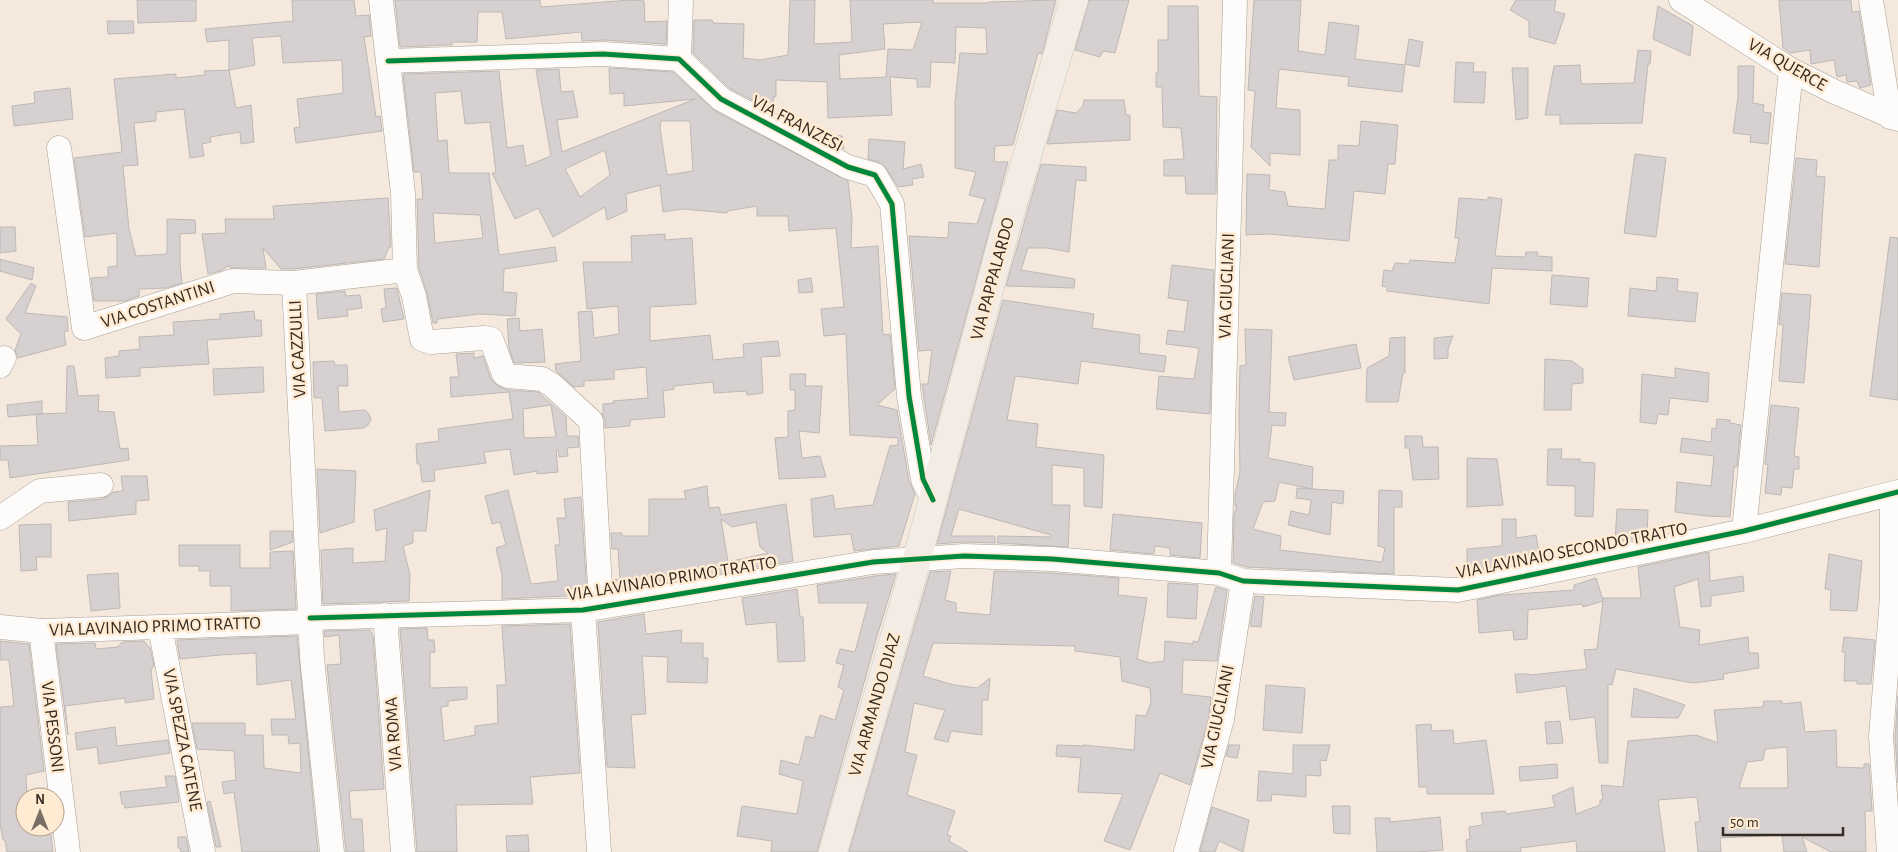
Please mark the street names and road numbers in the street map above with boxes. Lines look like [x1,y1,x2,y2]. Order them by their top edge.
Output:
street label: VIA QUERCE [1745,35,1830,95]
street label: VIA FRANZESI [748,92,846,156]
street label: VIA PAPPALARDO [968,216,1018,342]
street label: VIA GIUGLIANI [1216,233,1238,339]
street label: VIA COSTANTINI [99,278,217,332]
street label: VIA CAZZULLI [286,299,310,399]
street label: VIA LAVINAIO SECONDO TRATTO [1455,520,1689,582]
street label: VIA LAVINAIO PRIMO TRATTO [566,554,778,604]
street label: VIA LAVINAIO PRIMO TRATTO [49,614,261,640]
street label: VIA ARMANDO DIAZ [846,631,904,779]
street label: VIA GIUGLIANI [1198,663,1238,771]
street label: VIA SPEZZA CATENE [159,667,205,813]
street label: VIA PESSONI [37,680,67,774]
street label: VIA ROMA [382,696,406,772]

